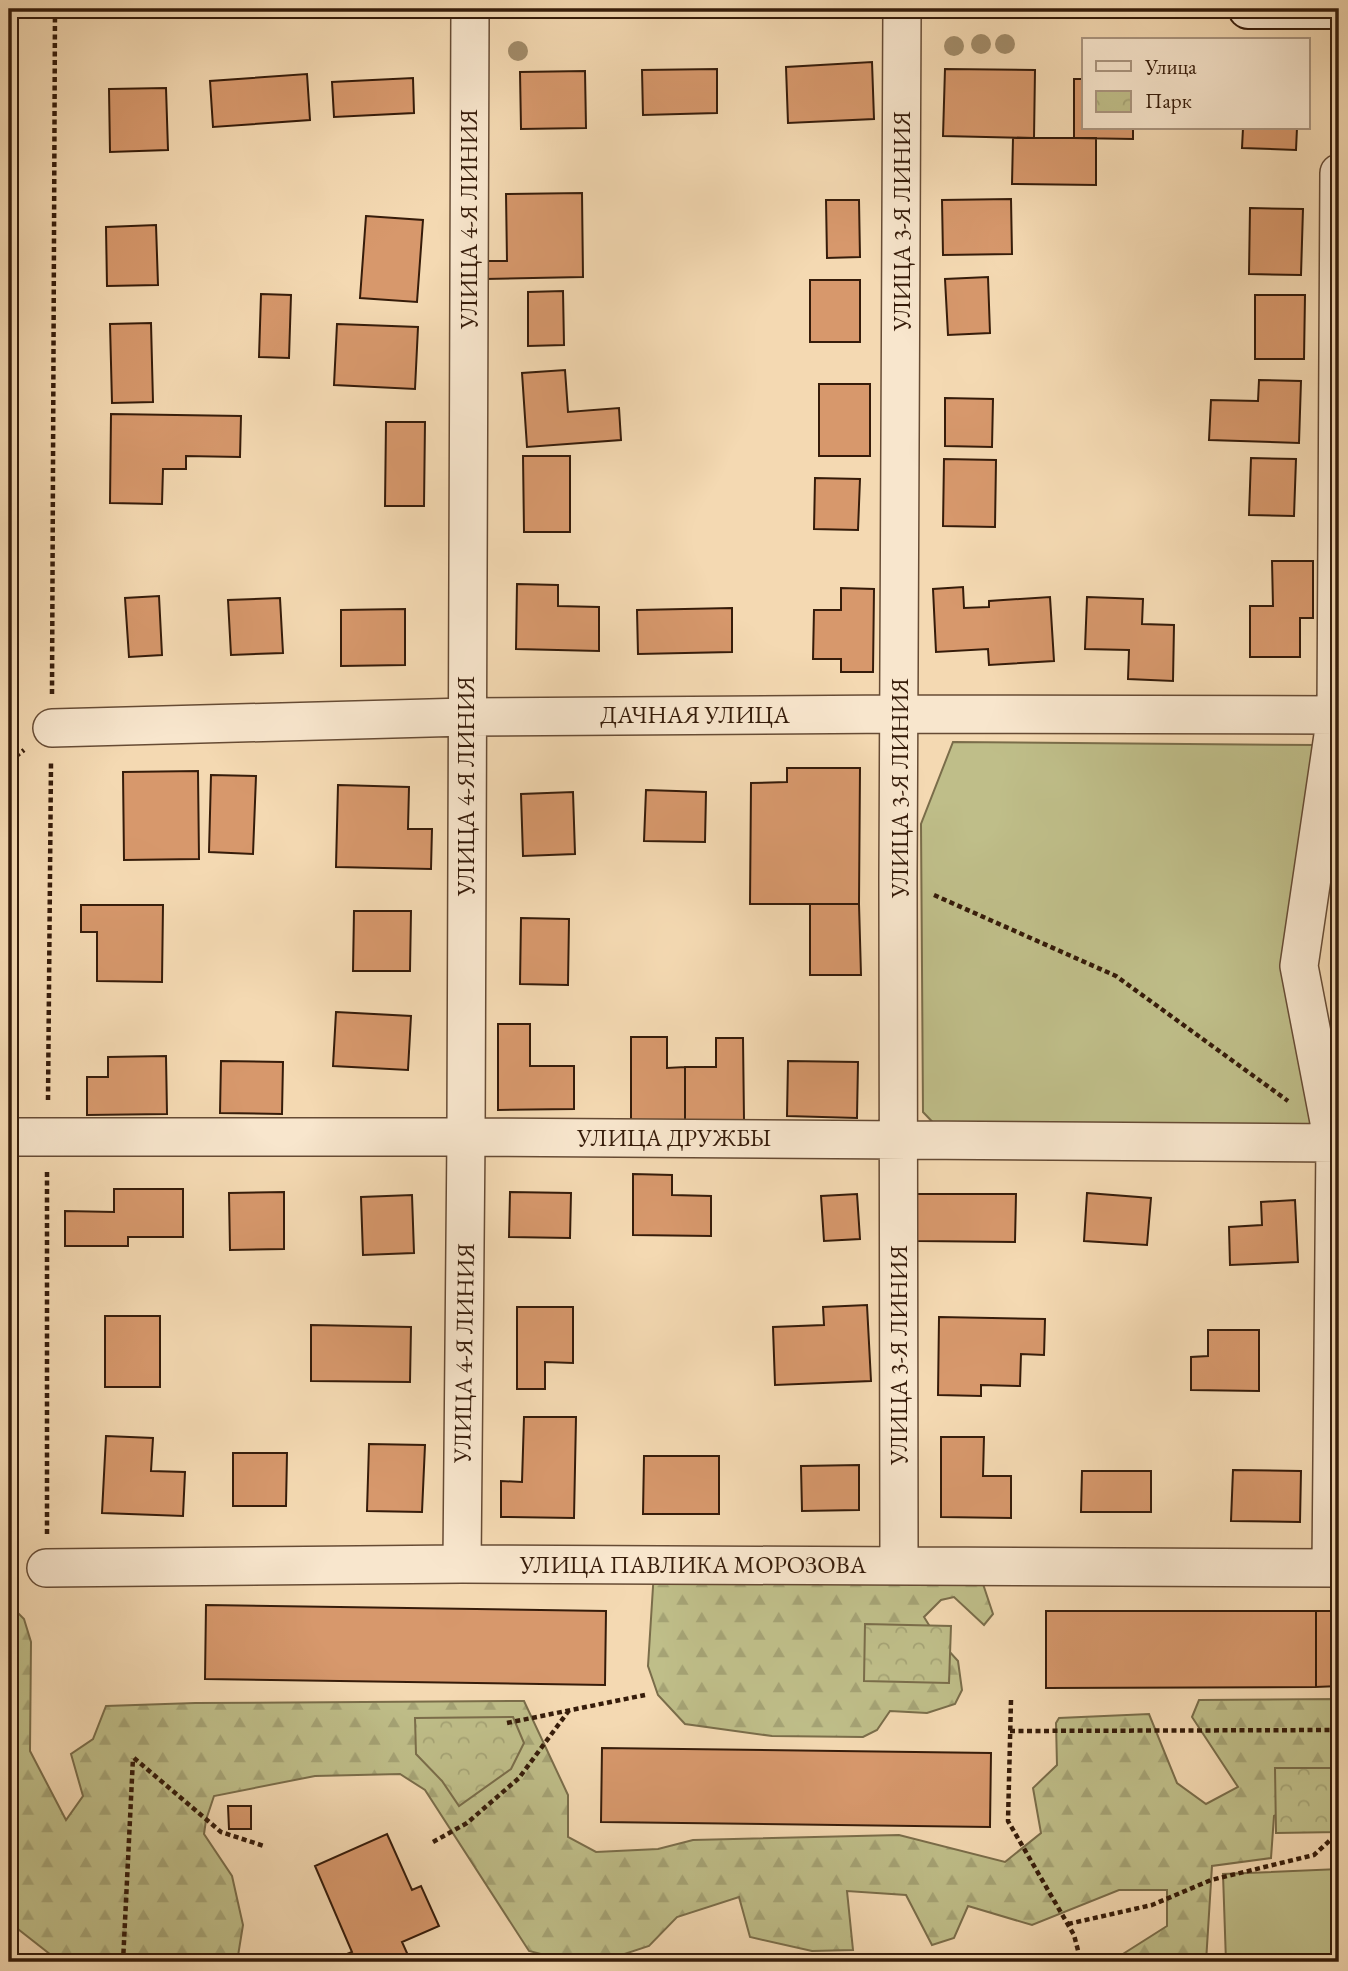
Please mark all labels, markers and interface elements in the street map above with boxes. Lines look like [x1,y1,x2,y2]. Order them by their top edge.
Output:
legend [1082,38,1310,130]
text: Улица [1144,53,1197,80]
text: Парк [1145,87,1192,114]
street label: УЛИЦА 4-Я ЛИНИЯ [453,109,484,330]
street label: УЛИЦА 3-Я ЛИНИЯ [886,111,917,332]
street label: УЛИЦА 4-Я ЛИНИЯ [450,676,481,897]
street label: УЛИЦА 3-Я ЛИНИЯ [884,678,915,899]
street label: ДАЧНАЯ УЛИЦА [600,699,790,730]
street label: УЛИЦА ДРУЖБЫ [576,1122,771,1153]
street label: УЛИЦА 4-Я ЛИНИЯ [446,1243,481,1464]
street label: УЛИЦА 3-Я ЛИНИЯ [883,1245,914,1466]
street label: УЛИЦА ПАВЛИКА МОРОЗОВА [519,1549,867,1580]

